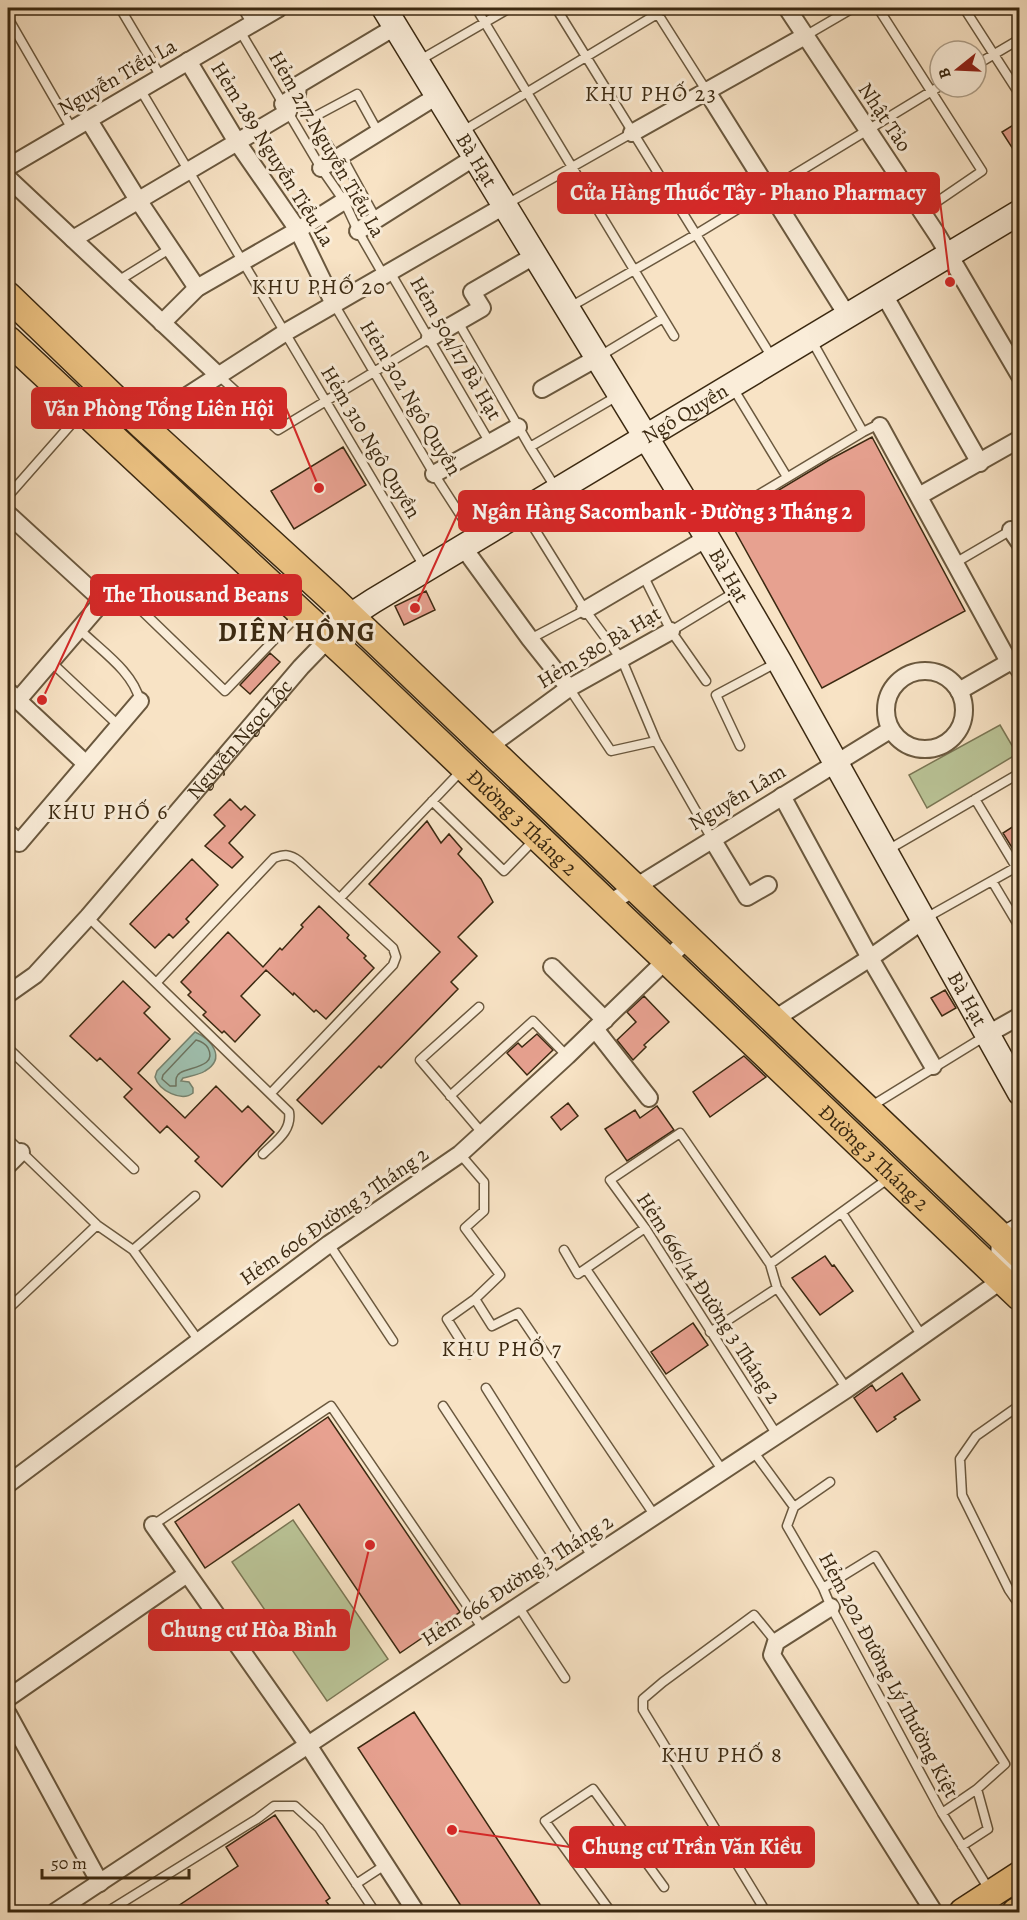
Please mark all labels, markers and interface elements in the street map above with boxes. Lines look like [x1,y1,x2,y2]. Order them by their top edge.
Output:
street label: Nguyễn Tiểu La [52,32,182,122]
north arrow [928,39,988,99]
street label: Hẻm 277 Nguyễn Tiểu La [262,46,392,243]
street label: Hẻm 289 Nguyễn Tiểu La [205,56,341,252]
text: B [933,65,957,82]
street label: Nhật Tảo [852,77,918,157]
district label: KHU PHỐ 23 [585,79,717,109]
street label: Bà Hạt [450,128,504,192]
callout: Cửa Hàng Thuốc Tây - Phano Pharmacy [558,173,939,213]
text: Cửa Hàng Thuốc Tây - Phano Pharmacy [570,178,927,208]
street label: Hẻm 504/17 Bà Hạt [403,271,509,425]
district label: KHU PHỐ 20 [251,272,387,302]
street label: Hẻm 302 Ngô Quyền [354,315,468,481]
street label: Hẻm 310 Ngô Quyền [314,360,428,524]
street label: Ngô Quyền [637,377,733,450]
callout: Văn Phòng Tổng Liên Hội [32,388,286,428]
text: Văn Phòng Tổng Liên Hội [43,394,274,424]
callout: Ngân Hàng Sacombank - Đường 3 Tháng 2 [459,491,864,531]
text: Ngân Hàng Sacombank - Đường 3 Tháng 2 [472,497,853,527]
street label: Bà Hạt [702,543,756,608]
callout: The Thousand Beans [91,575,301,615]
text: The Thousand Beans [103,580,289,610]
street label: Hẻm 580 Bà Hạt [532,599,666,695]
district label: DIÊN HỒNG [218,614,376,650]
street label: Nguyễn Ngọc Lộc [180,673,299,805]
street label: Nguyễn Lâm [683,757,791,837]
street label: Đường 3 Tháng 2 [461,763,584,882]
district label: KHU PHỐ 6 [47,797,169,827]
street label: Bà Hạt [941,966,994,1031]
street label: Đường 3 Tháng 2 [812,1098,935,1217]
street label: Hẻm 606 Đường 3 Tháng 2 [234,1140,434,1292]
street label: Hẻm 666/14 Đường 3 Tháng 2 [630,1187,788,1409]
district label: KHU PHỐ 7 [442,1334,562,1364]
street label: Hẻm 666 Đường 3 Tháng 2 [416,1508,618,1652]
street label: Hẻm 202 Đường Lý Thường Kiệt [812,1547,966,1803]
callout: Chung cư Hòa Bình [149,1610,349,1650]
text: Chung cư Hòa Bình [161,1615,337,1645]
district label: KHU PHỐ 8 [661,1740,783,1770]
callout: Chung cư Trần Văn Kiều [570,1827,814,1867]
text: Chung cư Trần Văn Kiều [582,1832,803,1862]
scale bar [42,1842,189,1880]
text: 50 m [51,1851,87,1875]

